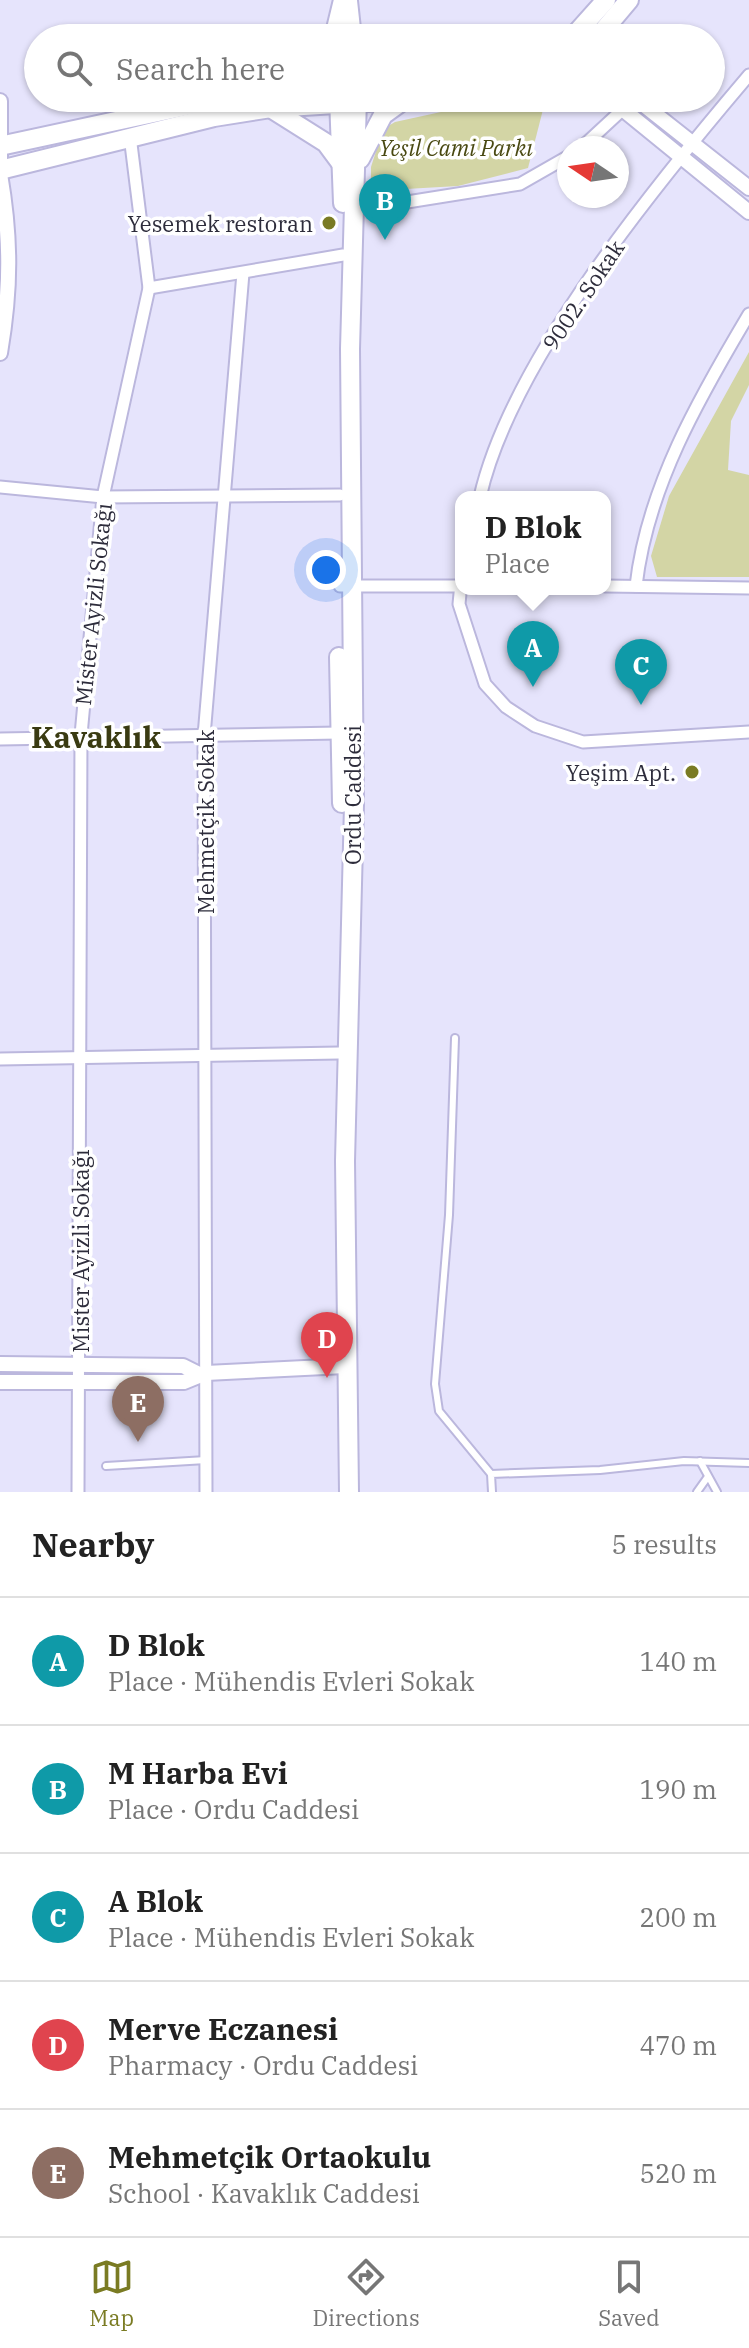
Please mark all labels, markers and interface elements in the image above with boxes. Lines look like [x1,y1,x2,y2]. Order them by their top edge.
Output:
search box [24,24,725,112]
icon: search [52,46,96,90]
text: Search here [116,49,285,88]
park label: Yeşil Cami Parkı [379,133,533,162]
north arrow [557,136,629,208]
pin: B [359,174,411,240]
place label: Yesemek restoran [127,209,313,238]
marker: Yesemek restoran [320,214,338,232]
street label: 9002. Sokak [536,234,631,356]
popup [455,491,611,595]
street label: Mister Ayizli Sokağı [68,501,118,707]
text: D Blok [485,507,581,546]
text: Place [485,546,550,580]
your location [306,550,346,590]
pin: A [507,621,559,687]
pin: C [615,639,667,705]
district label: Kavaklık [31,717,161,756]
street label: Ordu Caddesi [338,725,367,865]
street label: Mehmetçik Sokak [191,730,220,914]
place label: Yeşim Apt. [566,758,676,787]
marker: Yeşim Apt. [683,763,701,781]
street label: Mister Ayizli Sokağı [66,1149,95,1353]
pin: D [301,1312,353,1378]
pin: E [112,1376,164,1442]
text: Nearby [32,1522,154,1566]
text: 5 results [611,1527,717,1561]
text: D Blok [108,1625,205,1664]
text: A [49,1644,67,1678]
text: 140 m [639,1644,717,1678]
text: Place · Mühendis Evleri Sokak [108,1664,475,1698]
text: M Harba Evi [108,1753,288,1792]
text: B [49,1772,67,1806]
text: 190 m [639,1772,717,1806]
text: Place · Ordu Caddesi [108,1792,359,1826]
text: A Blok [108,1881,203,1920]
text: C [49,1900,67,1934]
text: 200 m [639,1900,717,1934]
text: Place · Mühendis Evleri Sokak [108,1920,475,1954]
text: Merve Eczanesi [108,2009,338,2048]
text: D [48,2028,68,2062]
text: 470 m [639,2028,717,2062]
text: Pharmacy · Ordu Caddesi [108,2048,418,2082]
text: Mehmetçik Ortaokulu [108,2137,431,2176]
text: E [49,2156,67,2190]
text: 520 m [639,2156,717,2190]
text: School · Kavaklık Caddesi [108,2176,420,2210]
tab: Map [89,2255,134,2332]
tab: Directions [312,2255,420,2332]
tab: Saved [598,2255,660,2332]

